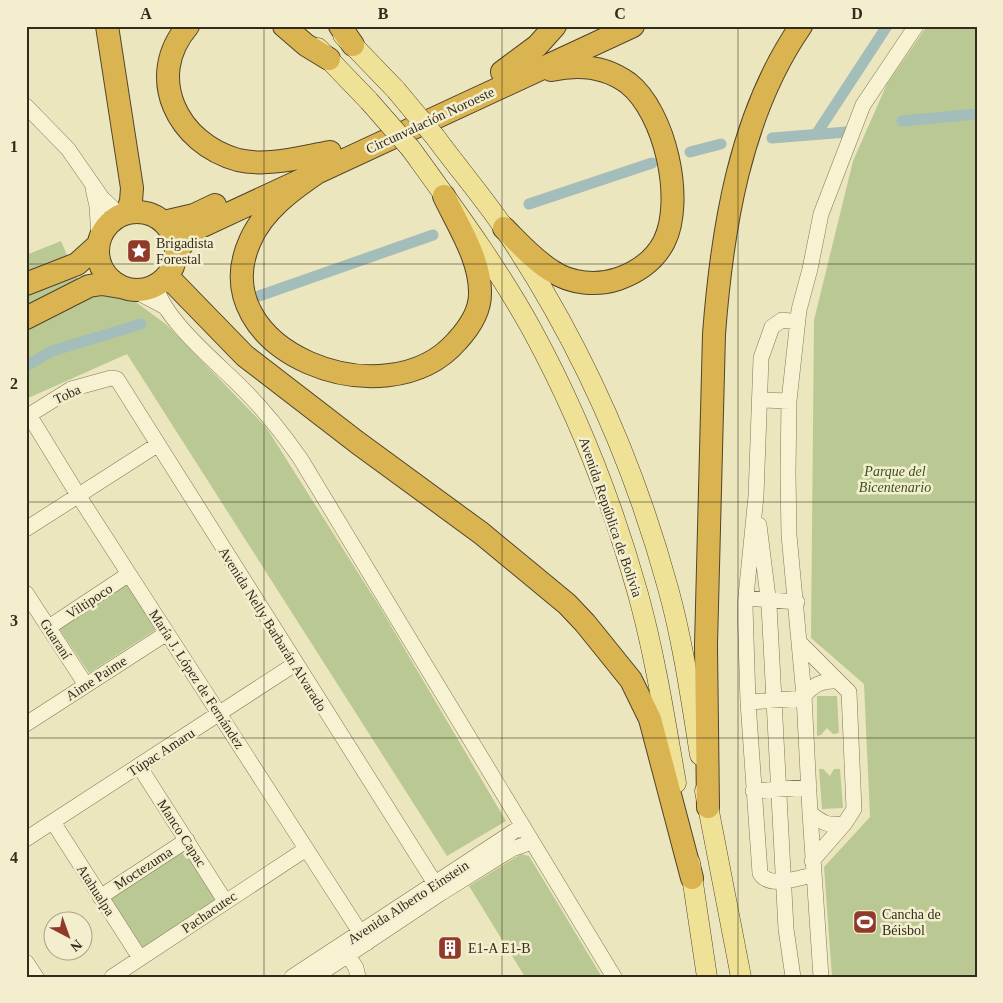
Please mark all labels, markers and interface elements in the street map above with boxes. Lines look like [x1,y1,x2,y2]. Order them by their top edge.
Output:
text: A [140,5,152,22]
text: B [378,5,389,22]
text: C [614,5,626,22]
text: D [851,5,863,22]
street label: Circunvalación Noroeste [364,84,497,157]
text: 1 [10,138,18,155]
place label: Brigadista Forestal [156,236,214,267]
place icon: Brigadista Forestal [126,238,152,264]
text: 2 [10,375,18,392]
street label: Toba [51,381,84,407]
street label: Avenida República de Bolivia [576,435,645,600]
park label: Parque del Bicentenario [859,464,931,495]
street label: Avenida Nelly Barbarán Alvarado [216,544,329,714]
street label: Viltipoco [63,581,115,622]
street label: María J. López de Fernández [146,607,247,752]
text: 3 [10,612,18,629]
street label: Guaraní [37,616,74,662]
street label: Aime Paime [63,653,130,704]
street label: Túpac Amaru [125,725,197,780]
street label: Manco Capac [154,797,209,870]
street label: Moctezuma [111,844,176,893]
text: 4 [10,849,18,866]
street label: Avenida Alberto Einstein [345,858,472,947]
street label: Atahualpa [74,862,118,919]
street label: Pachacutec [179,889,240,936]
place label: Cancha de Béisbol [882,907,941,938]
sports icon: Cancha de Béisbol [852,909,878,935]
north arrow [42,910,92,960]
building icon: E1-A E1-B [437,935,463,961]
text: N [67,936,85,954]
place label: E1-A E1-B [468,941,531,956]

